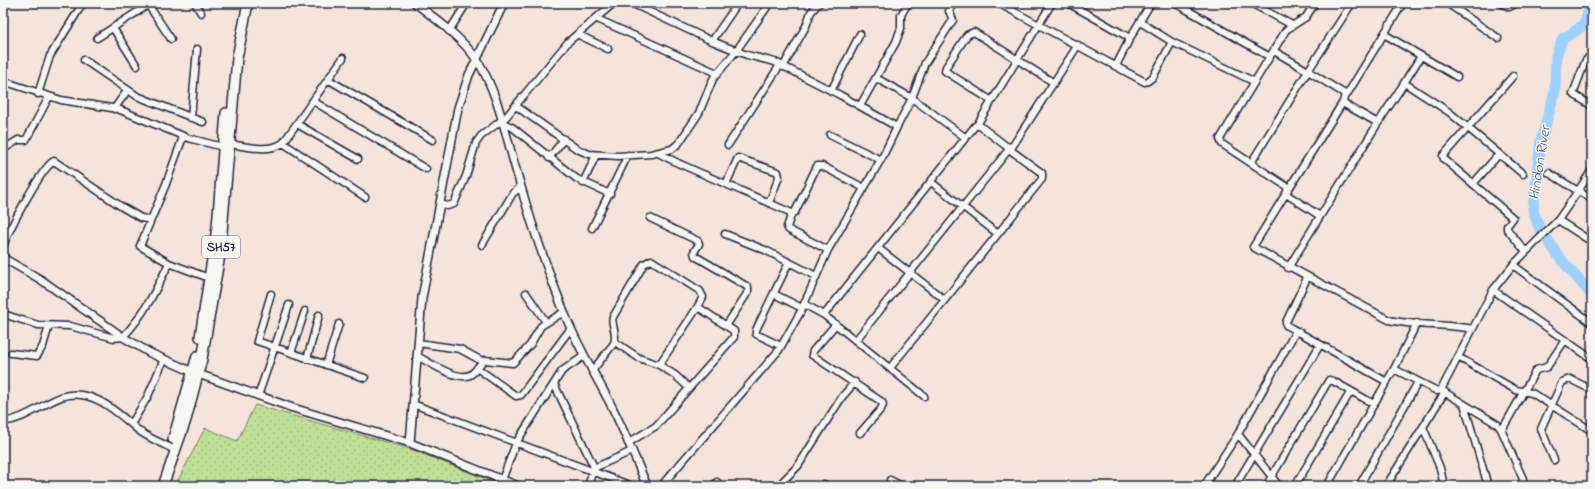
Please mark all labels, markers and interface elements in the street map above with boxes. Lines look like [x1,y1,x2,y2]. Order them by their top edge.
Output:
water label: Hindon River [1523,122,1557,202]
road number: SH57 [202,236,240,258]

